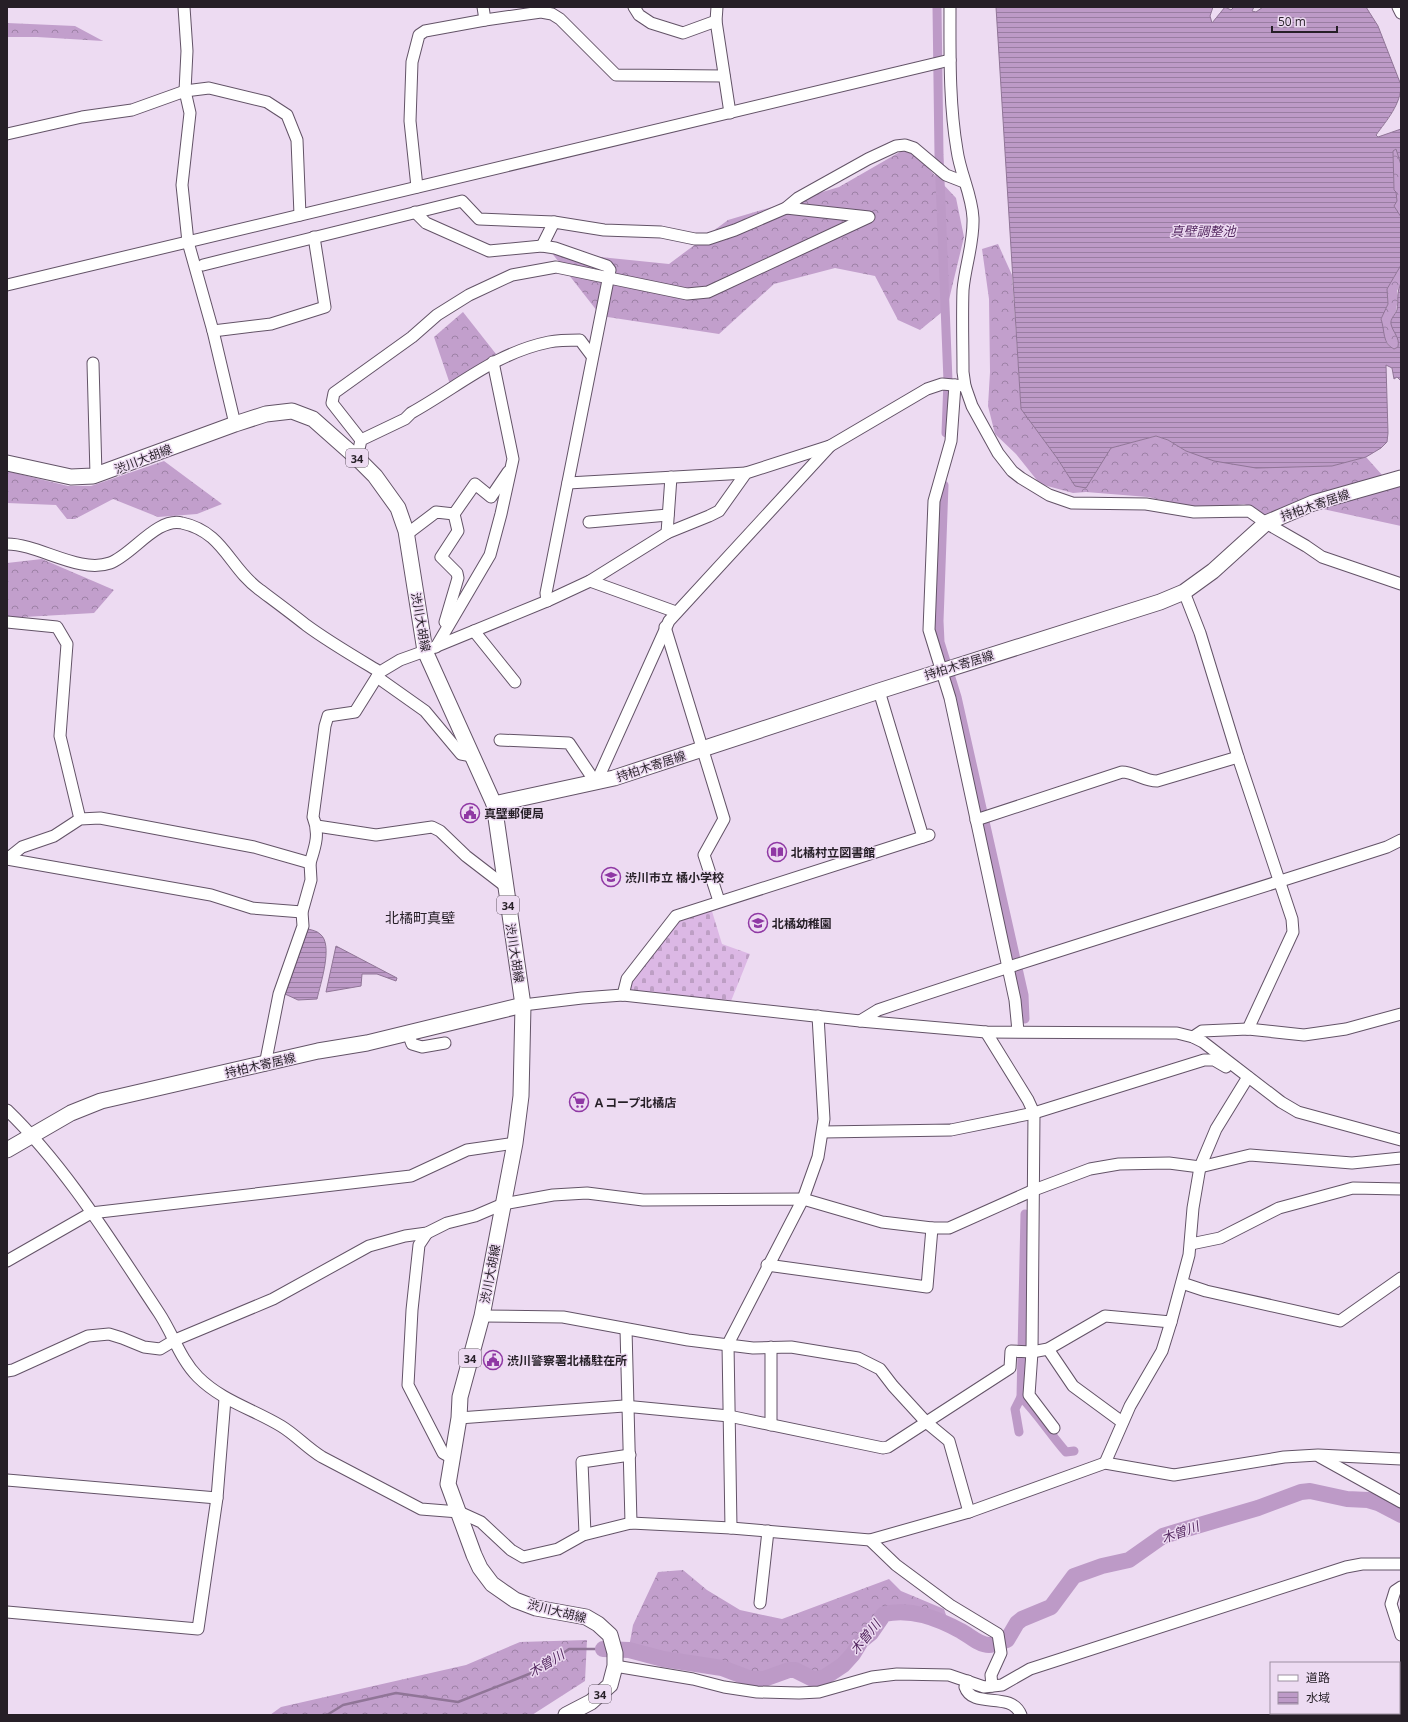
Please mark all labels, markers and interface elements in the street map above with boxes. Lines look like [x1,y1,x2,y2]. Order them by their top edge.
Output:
scale bar [1272,8,1337,34]
text: 50 m [1278,13,1306,30]
water label: 真壁調整池 [1170,222,1237,240]
street label: 渋川大胡線 [112,440,174,478]
road number: 34 [346,449,368,467]
street label: 持柏木寄居線 [1278,485,1352,525]
street label: 渋川大胡線 [407,591,435,653]
street label: 持柏木寄居線 [922,646,996,684]
street label: 持柏木寄居線 [614,747,688,785]
public building icon: 真壁郵便局 [459,802,481,824]
place label: 真壁郵便局 [484,805,544,822]
library icon: 北橘村立図書館 [766,841,788,863]
place label: 北橘村立図書館 [791,844,875,861]
school or university icon: 渋川市立 橘小学校 [600,866,622,888]
place label: 渋川市立 橘小学校 [625,869,724,886]
road number: 34 [497,896,519,914]
district label: 北橘町真壁 [385,908,455,927]
school or university icon: 北橘幼稚園 [747,912,769,934]
place label: 北橘幼稚園 [772,915,832,932]
street label: 渋川大胡線 [502,922,528,984]
street label: 持柏木寄居線 [223,1049,297,1081]
supermarket icon: Ａコープ北橘店 [568,1091,590,1113]
place label: Ａコープ北橘店 [593,1094,676,1111]
street label: 渋川大胡線 [476,1243,504,1305]
road number: 34 [459,1349,481,1367]
public building icon: 渋川警察署北橘駐在所 [482,1349,504,1371]
place label: 渋川警察署北橘駐在所 [507,1352,627,1369]
water label: 木曽川 [1159,1516,1203,1547]
street label: 渋川大胡線 [526,1595,588,1627]
water label: 木曽川 [846,1615,886,1658]
water label: 木曽川 [525,1644,569,1681]
legend [1270,1662,1400,1714]
text: 道路 [1306,1669,1330,1686]
road number: 34 [589,1685,611,1703]
text: 水域 [1306,1689,1330,1706]

